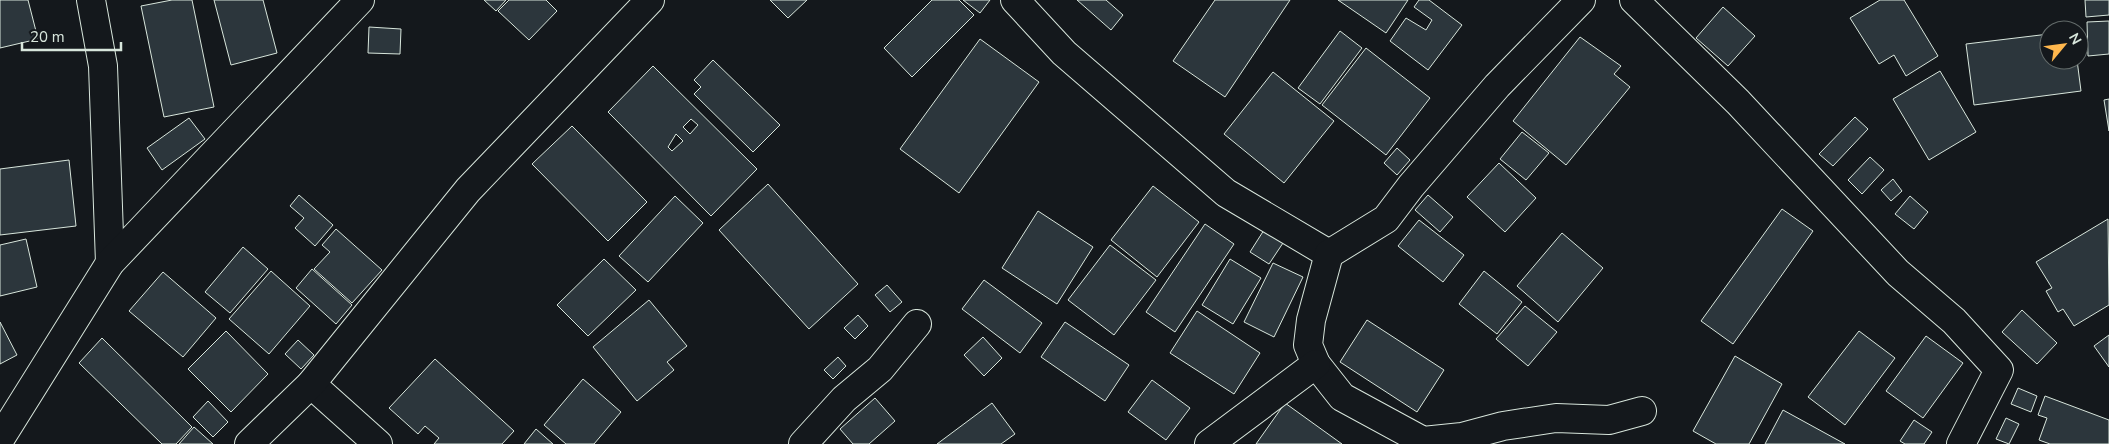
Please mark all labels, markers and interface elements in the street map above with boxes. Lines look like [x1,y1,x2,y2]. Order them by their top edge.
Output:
scale bar [22,20,121,52]
north arrow [2039,20,2089,70]
text: 20 m [30,27,65,47]
text: N [2064,30,2086,48]

